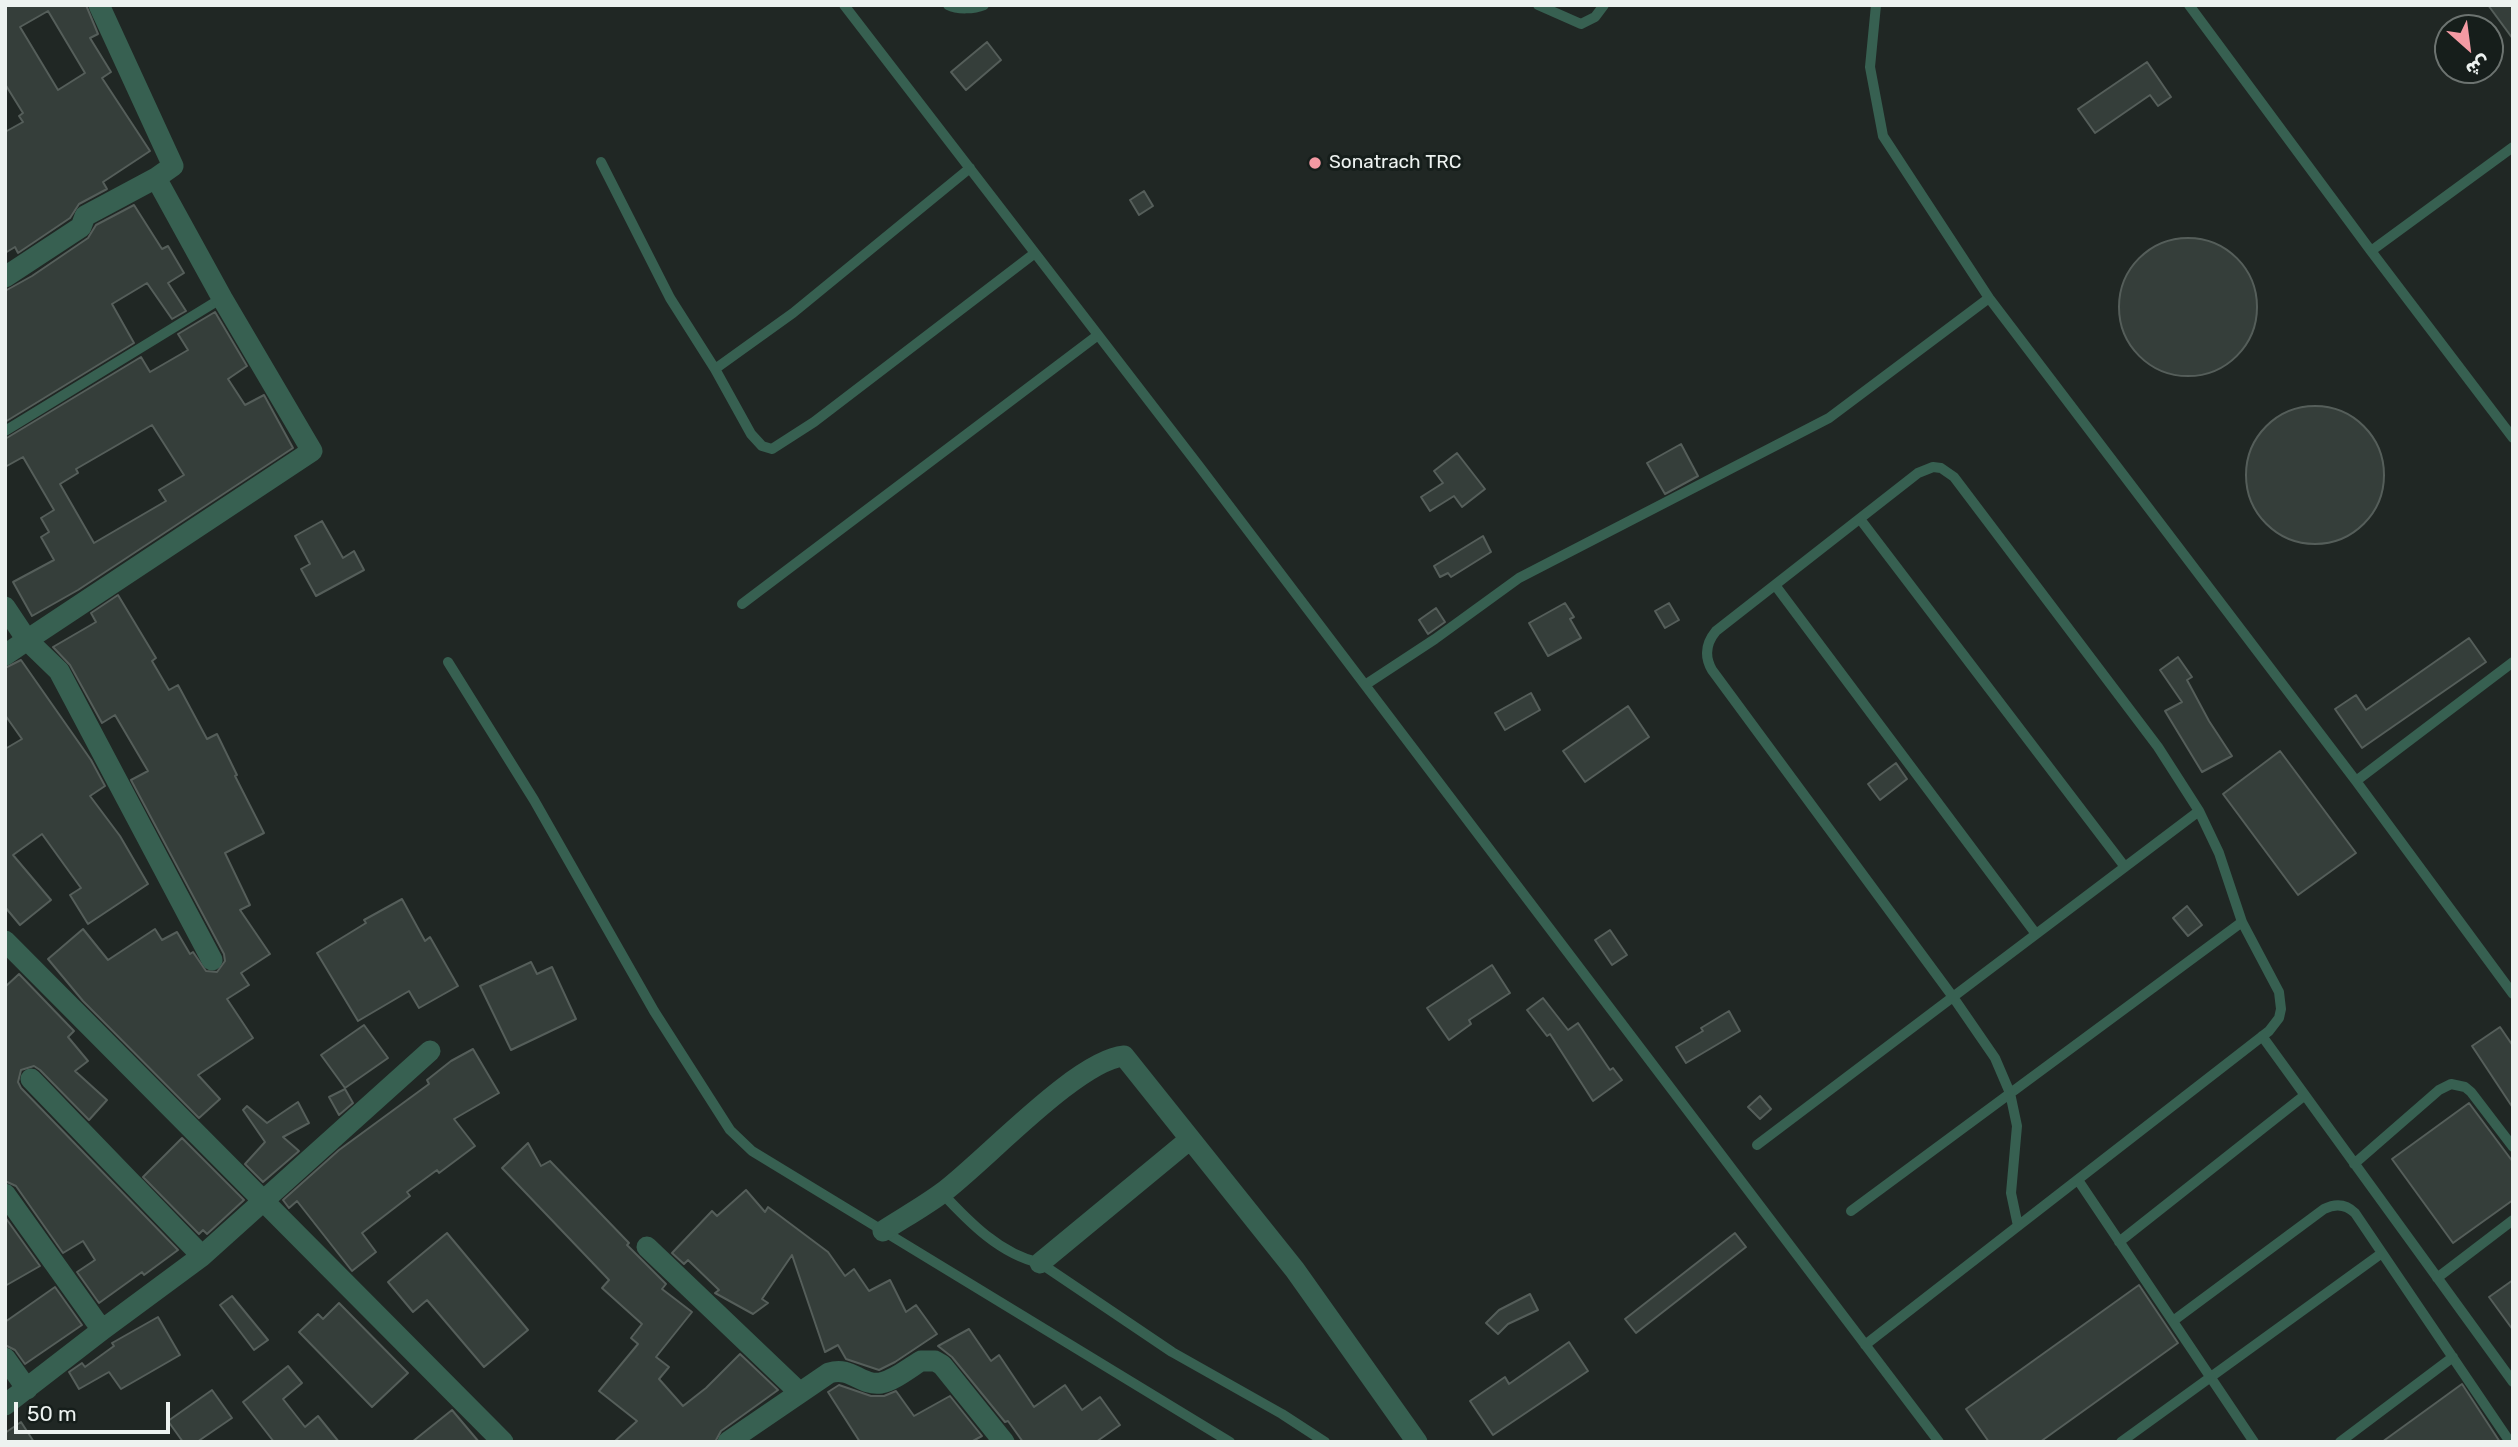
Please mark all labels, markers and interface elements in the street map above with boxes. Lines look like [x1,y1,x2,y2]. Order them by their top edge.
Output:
north arrow [2434,14,2504,84]
text: ش [2462,50,2494,82]
place label: Sonatrach TRC [1329,152,1461,174]
marker: Sonatrach TRC [1307,155,1323,171]
scale bar [18,1388,173,1432]
text: 50 m [27,1401,77,1426]

